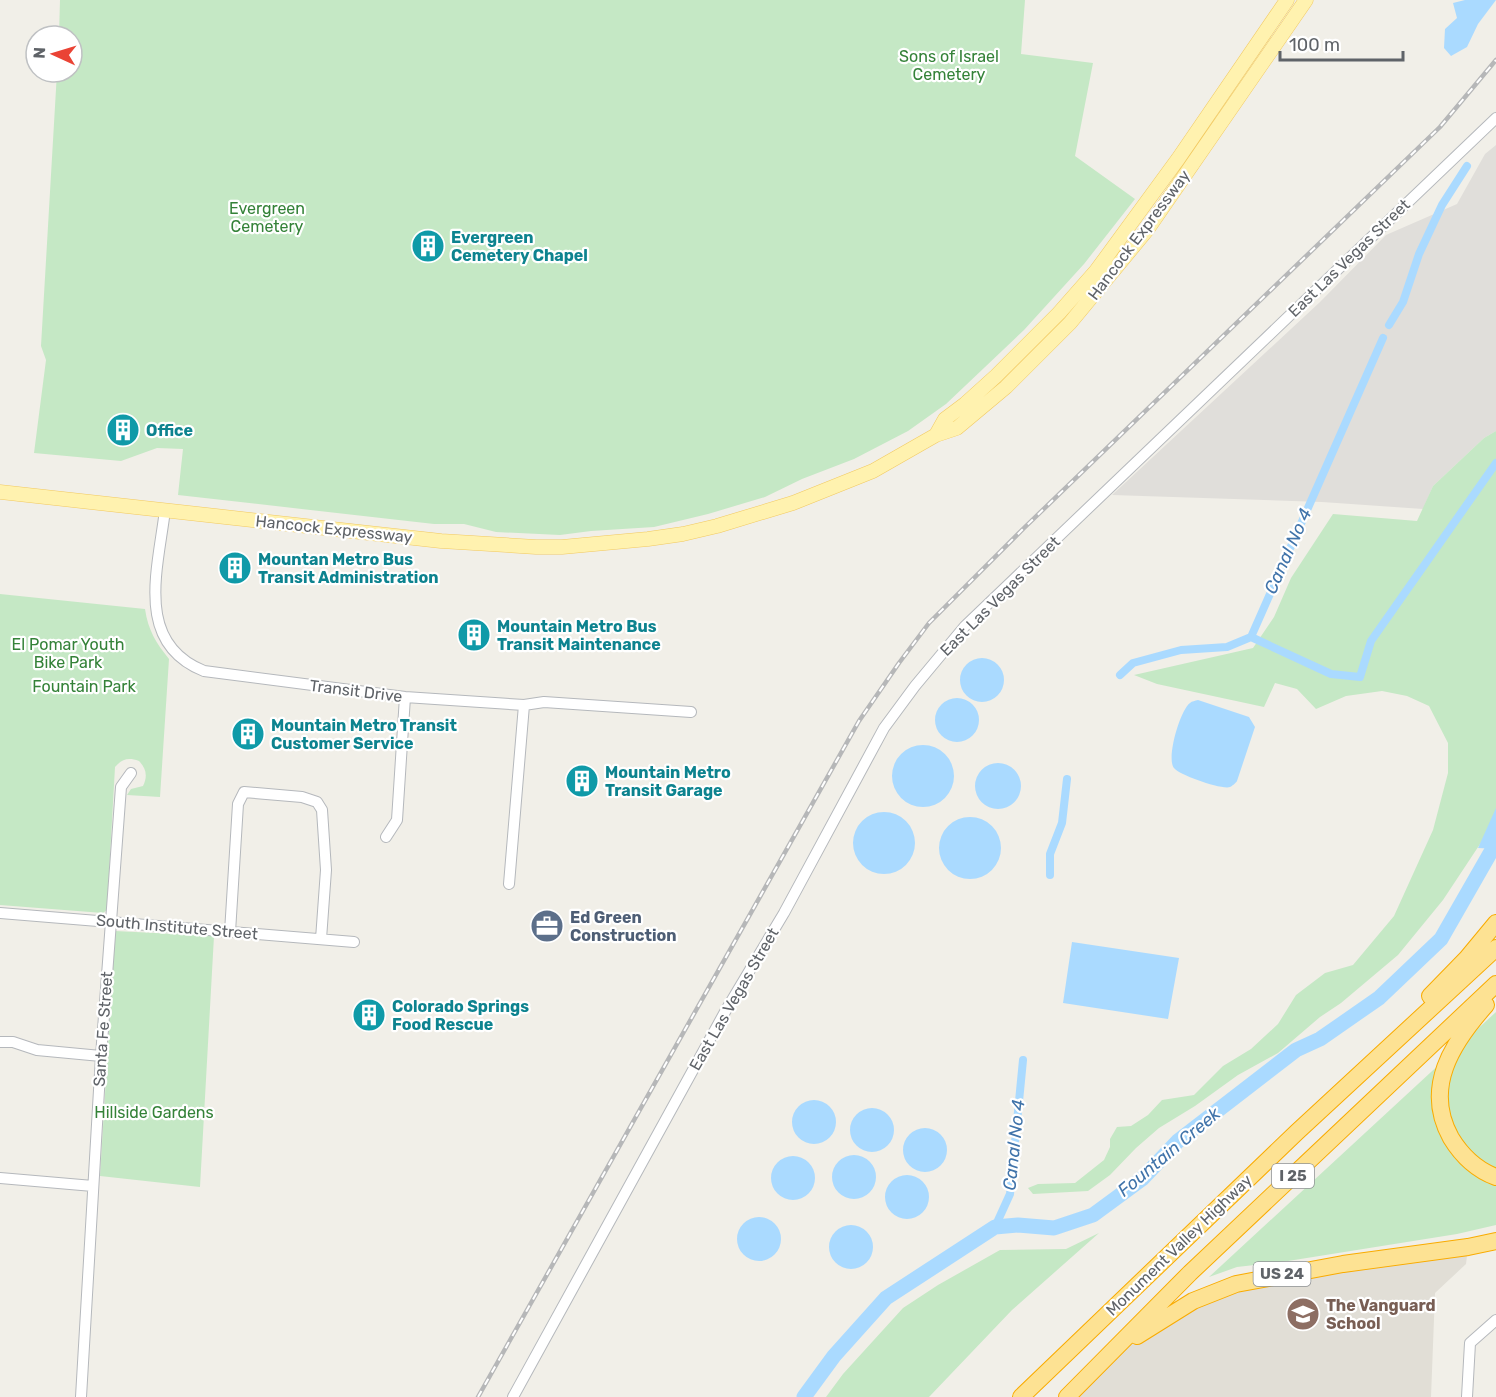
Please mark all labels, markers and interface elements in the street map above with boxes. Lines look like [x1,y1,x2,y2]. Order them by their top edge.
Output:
north arrow [24,24,84,84]
scale bar [1280,24,1403,62]
text: 100 m [1289,34,1340,56]
text: N [30,47,49,59]
park label: Sons of Israel Cemetery [899,47,999,84]
street label: Hancock Expressway [1084,166,1194,304]
street label: East Las Vegas Street [1284,195,1414,321]
park label: Evergreen Cemetery [229,199,305,236]
building icon: Evergreen Cemetery Chapel [410,228,446,264]
place label: Evergreen Cemetery Chapel [451,228,588,265]
building icon: Office [105,412,141,448]
place label: Office [146,421,193,440]
water label: Canal No 4 [1259,505,1317,597]
street label: Hancock Expressway [255,511,414,547]
street label: East Las Vegas Street [936,532,1064,660]
building icon: Mountan Metro Bus Transit Administration [217,550,253,586]
place label: Mountan Metro Bus Transit Administration [258,550,438,587]
building icon: Mountain Metro Bus Transit Maintenance [456,617,492,653]
place label: Mountain Metro Bus Transit Maintenance [497,617,661,654]
park label: El Pomar Youth Bike Park [12,635,124,672]
street label: Transit Drive [309,676,403,706]
park label: Fountain Park [32,677,136,696]
building icon: Mountain Metro Transit Customer Service [230,716,266,752]
place label: Mountain Metro Transit Customer Service [271,716,457,753]
building icon: Mountain Metro Transit Garage [564,763,600,799]
place label: Mountain Metro Transit Garage [605,763,731,800]
office icon: Ed Green Construction [529,908,565,944]
place label: Ed Green Construction [570,908,677,945]
street label: South Institute Street [95,910,259,944]
street label: East Las Vegas Street [685,924,783,1074]
street label: Santa Fe Street [89,971,117,1087]
building icon: Colorado Springs Food Rescue [351,997,387,1033]
place label: Colorado Springs Food Rescue [392,997,529,1034]
water label: Canal No 4 [998,1098,1030,1192]
water label: Fountain Creek [1113,1102,1225,1201]
park label: Hillside Gardens [94,1103,214,1122]
road number: I 25 [1272,1164,1314,1188]
street label: Monument Valley Highway [1102,1170,1256,1320]
road number: US 24 [1254,1262,1310,1286]
school or university icon: The Vanguard School [1285,1296,1321,1332]
place label: The Vanguard School [1326,1296,1436,1333]

